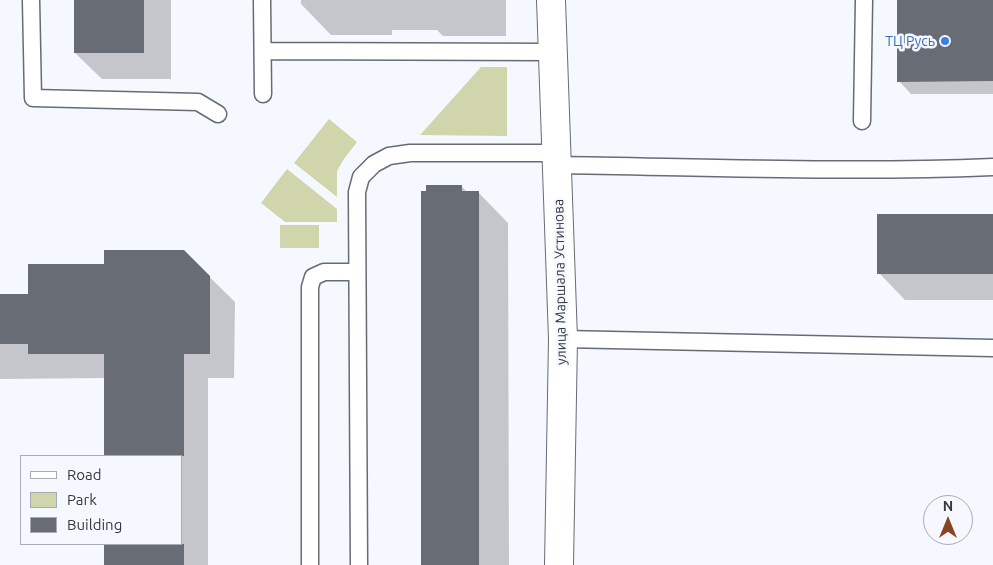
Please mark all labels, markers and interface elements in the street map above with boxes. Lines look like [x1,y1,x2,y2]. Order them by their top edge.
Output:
place label: ТЦ Русь [885,33,935,49]
marker: ТЦ Русь [939,35,951,47]
street label: улица Маршала Устинова [550,199,570,365]
legend [20,455,182,545]
text: Road [67,466,102,483]
text: Park [67,491,97,508]
north arrow [923,495,973,545]
text: N [943,498,953,514]
text: Building [67,516,122,533]

